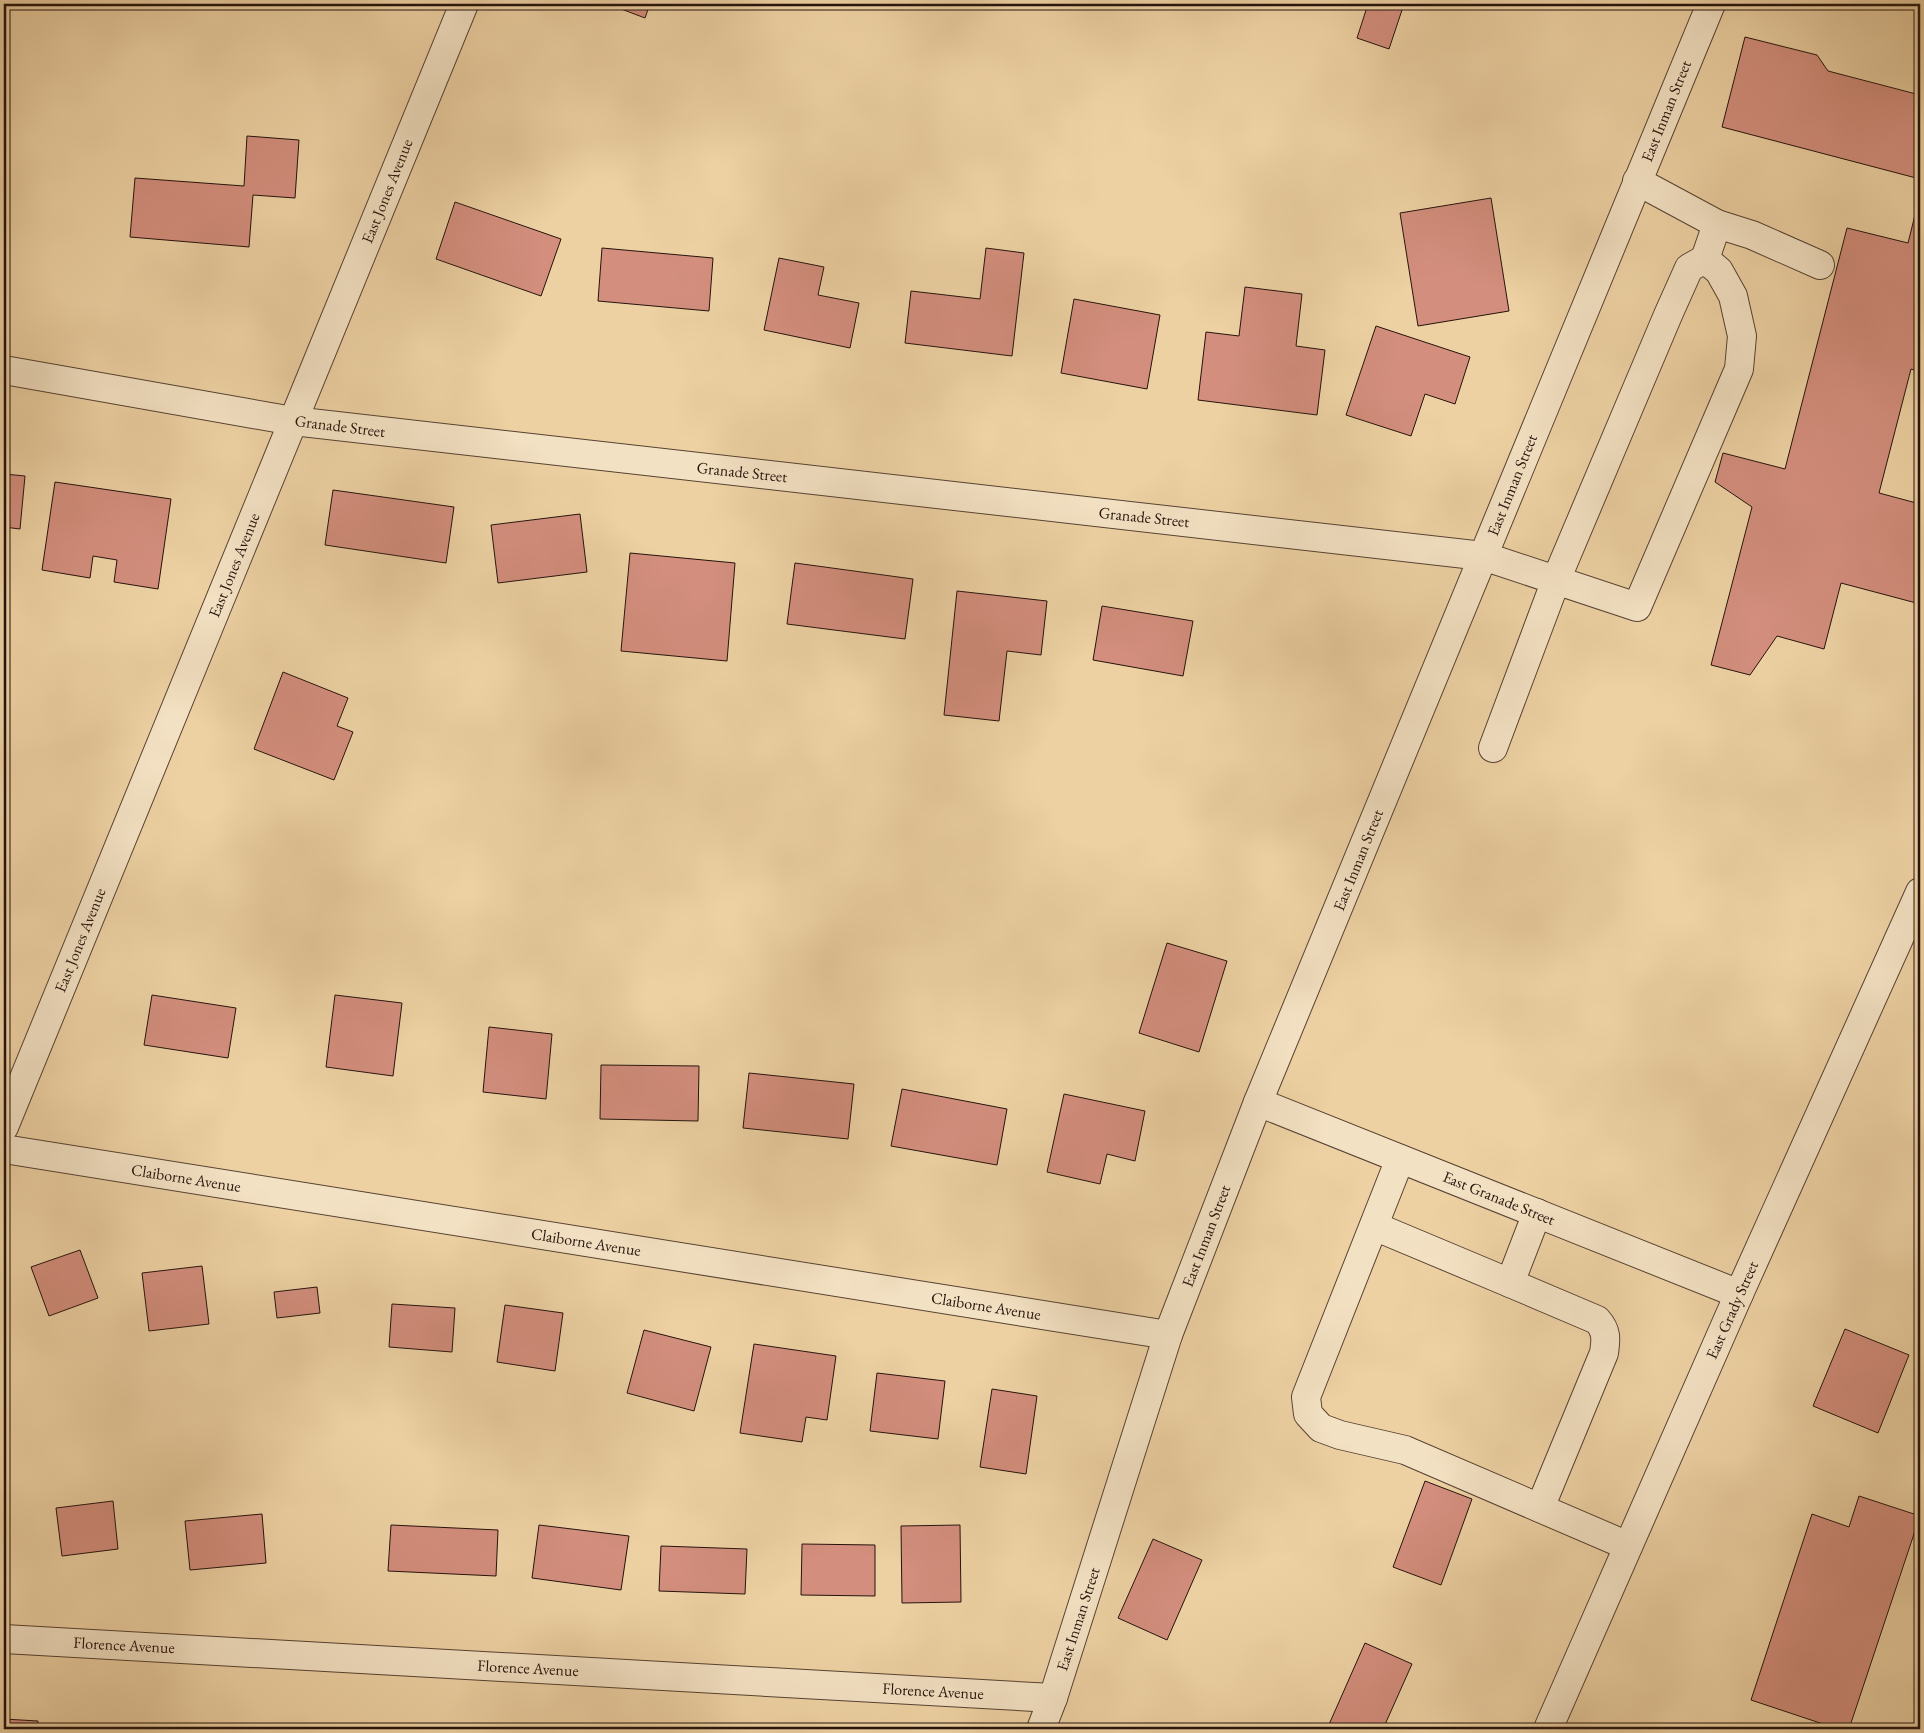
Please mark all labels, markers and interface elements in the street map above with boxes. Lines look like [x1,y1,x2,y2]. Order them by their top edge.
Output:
street label: East Inman Street [1636,57,1696,165]
street label: East Jones Avenue [357,136,417,246]
street label: Granade Street [294,410,386,442]
street label: East Inman Street [1482,431,1542,539]
street label: Granade Street [696,457,788,487]
street label: Granade Street [1098,502,1190,532]
street label: East Jones Avenue [204,510,264,620]
street label: East Inman Street [1328,806,1388,914]
street label: East Jones Avenue [50,885,110,995]
street label: Claiborne Avenue [130,1159,242,1197]
street label: East Granade Street [1440,1166,1558,1230]
street label: East Inman Street [1177,1182,1235,1290]
street label: Claiborne Avenue [530,1223,642,1261]
street label: East Grady Street [1701,1258,1763,1362]
street label: Claiborne Avenue [930,1287,1042,1325]
street label: East Inman Street [1051,1564,1105,1674]
street label: Florence Avenue [73,1632,175,1658]
street label: Florence Avenue [477,1655,579,1681]
street label: Florence Avenue [882,1678,984,1704]

